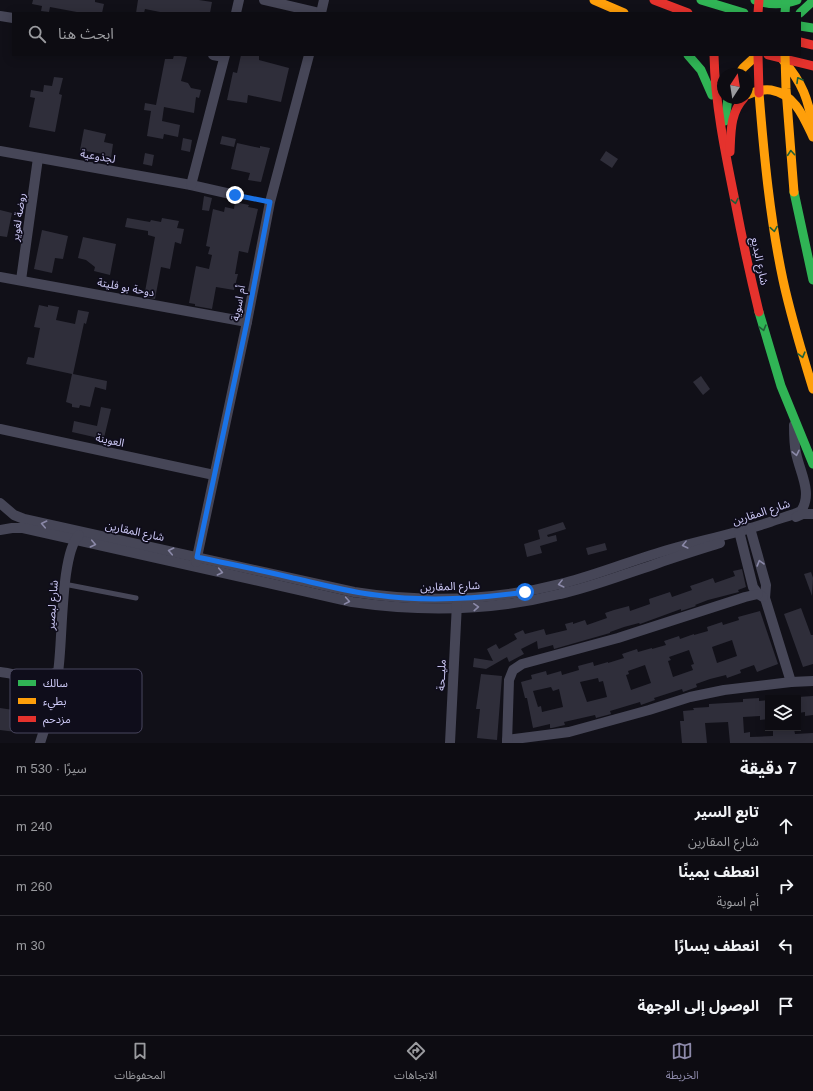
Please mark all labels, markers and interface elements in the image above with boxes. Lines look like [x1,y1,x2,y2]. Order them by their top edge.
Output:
search box [12,12,801,56]
icon: search [26,23,48,45]
text: ابحث هنا [58,25,114,42]
north arrow [717,68,753,104]
one-way arrow [797,77,804,84]
street label: لجذوعية [79,147,117,166]
one-way arrow [787,150,796,156]
route end [226,186,244,204]
street label: روضة لغوير [9,192,28,243]
one-way arrow [730,198,738,204]
one-way arrow [769,226,778,232]
street label: شارع البديع [747,236,771,287]
street label: دوحة بو فليتة [96,276,156,299]
street label: أم اسوية [228,284,249,322]
one-way arrow [759,324,767,331]
one-way arrow [797,352,806,359]
street label: العوينة [94,431,125,450]
one-way arrow [792,450,800,456]
street label: شارع المقارين [731,497,792,529]
street label: شارع المقارين [104,519,166,545]
one-way arrow [41,520,47,528]
one-way arrow [90,539,96,547]
one-way arrow [682,541,688,549]
one-way arrow [168,547,174,555]
one-way arrow [756,560,765,567]
one-way arrow [217,567,223,575]
street label: شارع لبصير [44,579,62,632]
street label: شارع المقارين [420,579,481,595]
one-way arrow [558,579,564,587]
route start [516,583,534,601]
one-way arrow [344,596,350,605]
one-way arrow [473,603,479,612]
street label: مليــحة [434,659,449,691]
legend [10,669,142,733]
text: سالك [43,677,68,689]
text: بطيء [43,695,66,711]
map controls [765,695,801,731]
button: layers [765,695,801,731]
text: مزدحم [43,713,71,728]
text: 7 دقيقة [740,759,797,778]
text: سيرًا · 530 m [16,761,87,776]
text: تابع السير [695,803,759,820]
icon: ahead [775,815,797,837]
text: 240 m [16,819,52,834]
text: شارع المقارين [688,834,759,849]
text: انعطف يمينًا [678,863,759,880]
icon: right [775,875,797,897]
text: 260 m [16,879,52,894]
text: أم اسوية [716,894,759,909]
icon: left [775,935,797,957]
text: انعطف يسارًا [674,937,759,954]
text: 30 m [16,938,45,953]
icon: arrive [775,995,797,1017]
text: الوصول إلى الوجهة [637,997,759,1014]
tab: المحفوظات [114,1040,165,1087]
tab: الاتجاهات [394,1040,437,1087]
tab: الخريطة [666,1040,699,1087]

